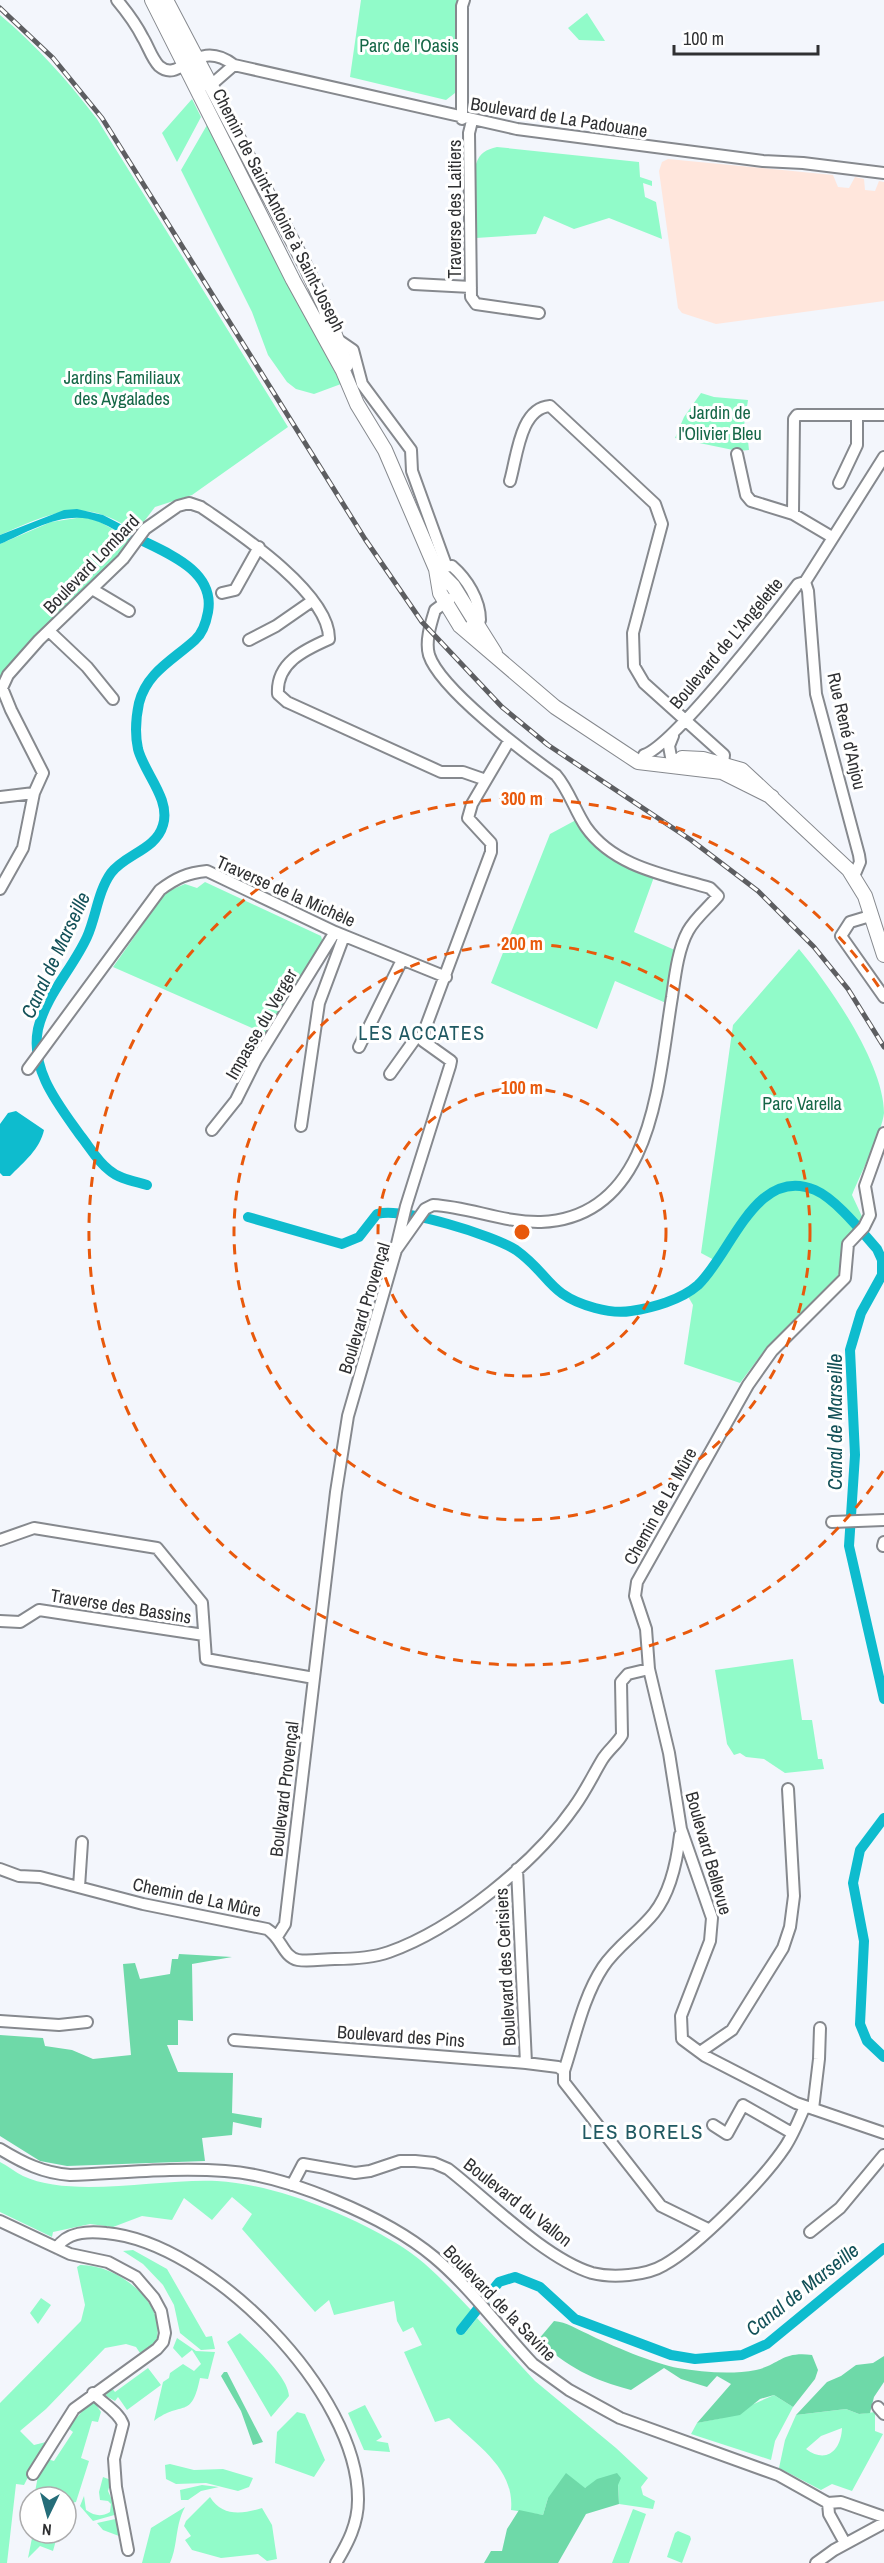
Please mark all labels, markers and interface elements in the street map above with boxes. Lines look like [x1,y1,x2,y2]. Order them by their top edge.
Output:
scale bar [674,18,818,56]
text: 100 m [683,26,724,51]
park label: Parc de l'Oasis [359,33,459,58]
street label: Chemin de Saint-Antoine à Saint-Joseph [207,84,351,336]
street label: Boulevard de La Padouane [469,91,649,143]
street label: Traverse des Laitiers [442,140,467,278]
park label: Jardins Familiaux des Aygalades [64,365,181,411]
park label: Jardin de l'Olivier Bleu [678,400,762,446]
street label: Boulevard Lombard [37,509,145,619]
street label: Boulevard de L'Angelette [664,572,788,714]
street label: Rue René d'Anjou [821,670,873,792]
text: 300 m [501,786,543,811]
street label: Traverse de la Michèle [213,849,359,933]
water label: Canal de Marseille [14,887,96,1023]
text: 200 m [501,931,543,956]
street label: Impasse du Verger [219,964,303,1084]
district label: LES ACCATES [358,1019,486,1046]
text: 100 m [501,1075,543,1100]
park label: Parc Varella [762,1091,842,1116]
centre of rings [512,1222,532,1242]
street label: Boulevard Provençal [332,1239,396,1377]
water label: Canal de Marseille [821,1354,848,1490]
street label: Chemin de La Mûre [617,1443,703,1569]
street label: Traverse des Bassins [49,1583,193,1629]
street label: Boulevard Provençal [263,1720,305,1858]
street label: Boulevard Bellevue [679,1788,739,1918]
street label: Chemin de La Mûre [131,1871,263,1923]
street label: Boulevard des Cerisiers [488,1887,522,2047]
street label: Boulevard des Pins [336,2019,466,2053]
district label: LES BORELS [582,2117,704,2146]
street label: Boulevard du Vallon [459,2152,577,2252]
water label: Canal de Marseille [740,2236,864,2342]
street label: Boulevard de la Savine [438,2239,562,2367]
north arrow [18,2485,78,2545]
text: N [41,2519,52,2541]

